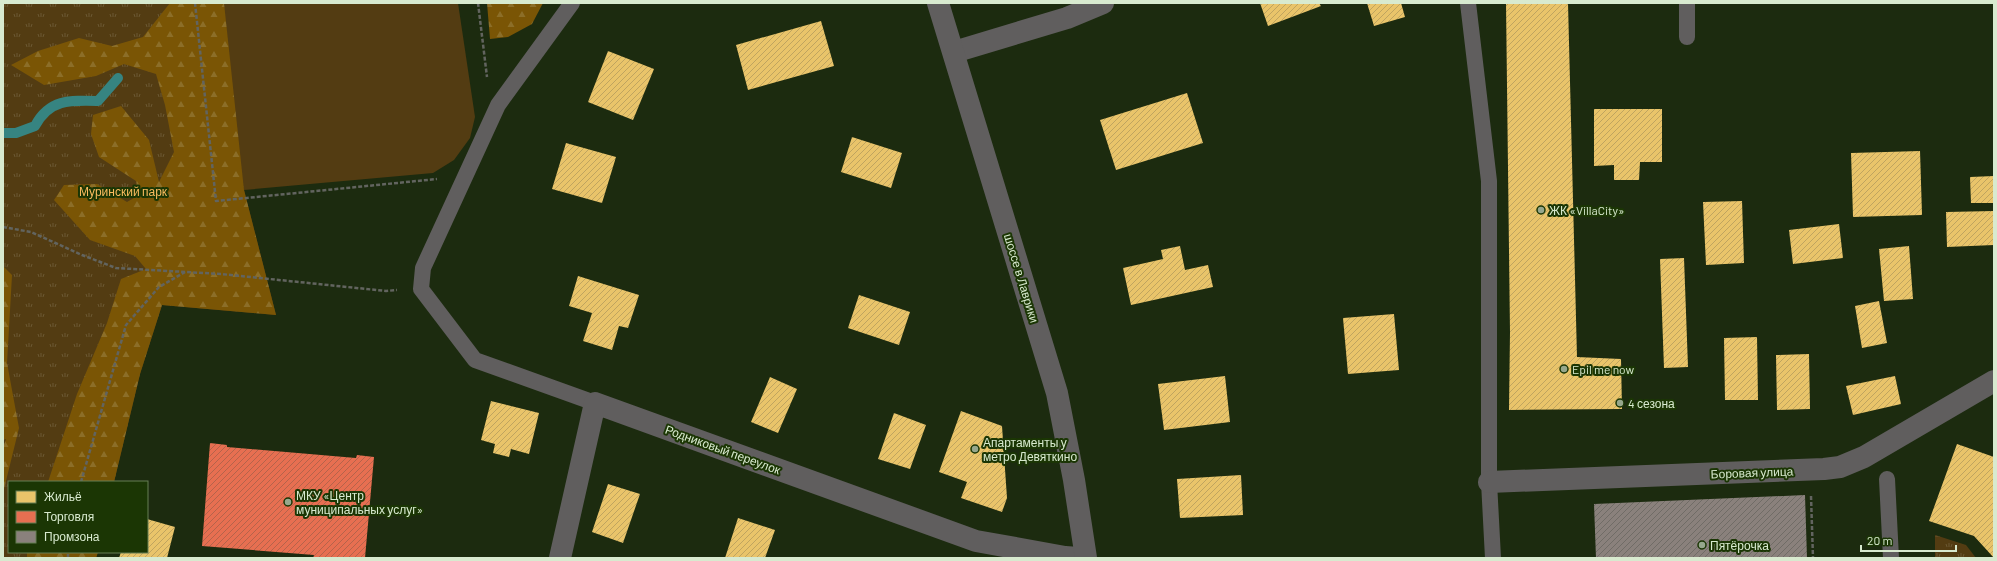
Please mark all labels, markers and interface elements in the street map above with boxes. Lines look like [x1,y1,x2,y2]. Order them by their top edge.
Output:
park label: Муринский парк [79,184,168,199]
place label: ЖК «VillaCity» [1549,203,1624,217]
marker: ЖК «VillaCity» [1536,205,1546,215]
street label: шоссе в Лаврики [1001,232,1042,325]
place label: Epil me now [1572,362,1634,376]
marker: Epil me now [1559,364,1569,374]
place label: 4 сезона [1628,396,1675,410]
marker: 4 сезона [1615,398,1625,408]
street label: Родниковый переулок [663,422,783,478]
place label: Апартаменты у метро Девяткино [983,435,1077,464]
marker: Апартаменты у метро Девяткино [970,444,980,454]
street label: Боровая улица [1710,464,1794,481]
legend [8,481,148,553]
place label: МКУ «Центр муниципальных услуг» [296,488,423,517]
text: Жильё [44,489,82,503]
marker: МКУ «Центр муниципальных услуг» [283,497,293,507]
text: Торговля [44,509,94,524]
scale bar [1861,527,1956,553]
text: Промзона [44,529,100,544]
text: 20 m [1867,533,1893,547]
place label: Пятёрочка [1710,538,1769,553]
marker: Пятёрочка [1697,540,1707,550]

